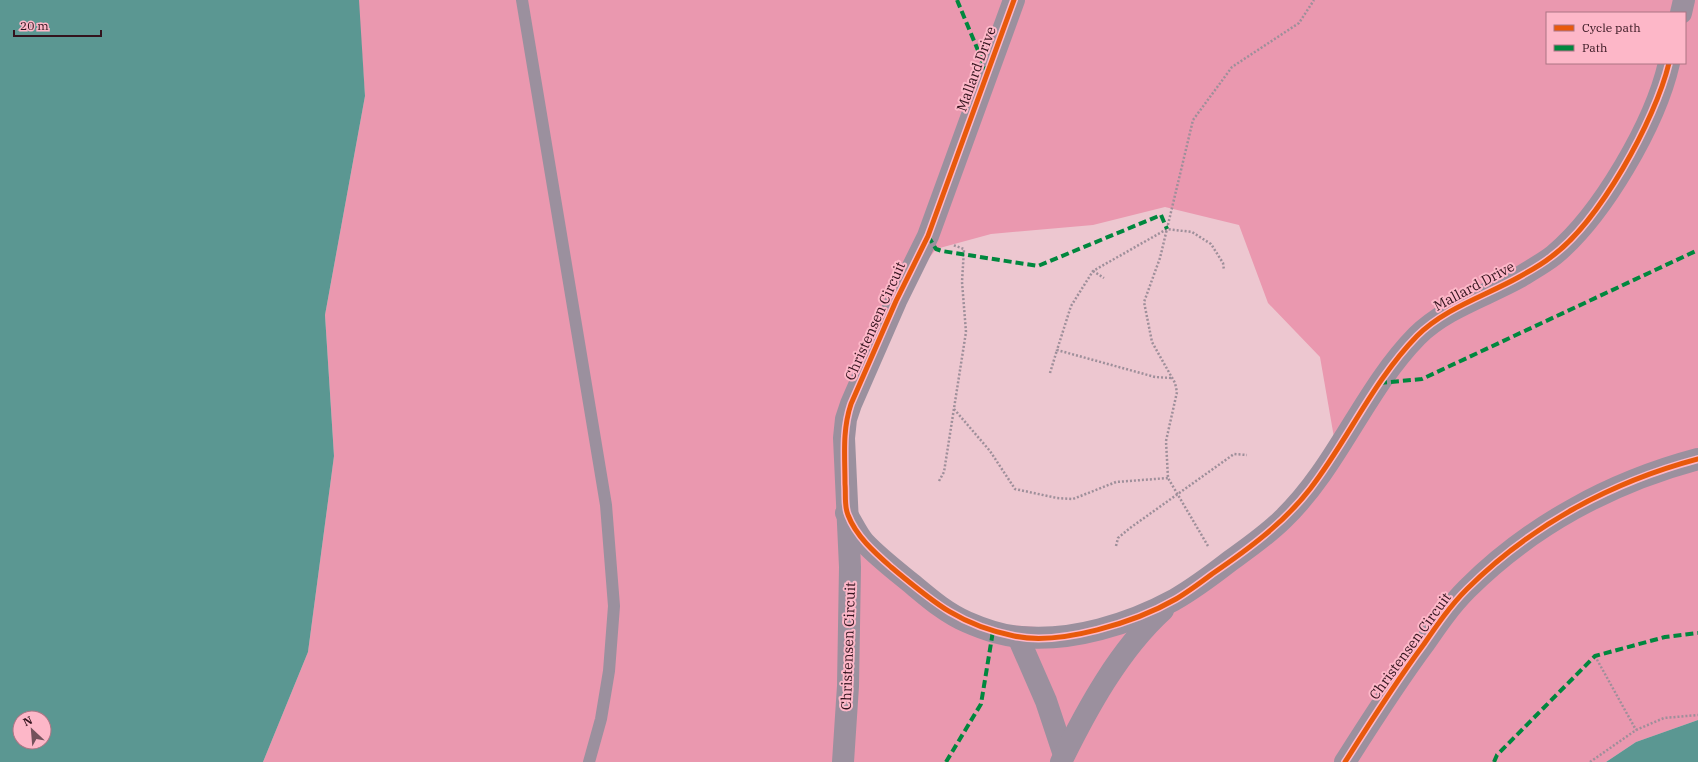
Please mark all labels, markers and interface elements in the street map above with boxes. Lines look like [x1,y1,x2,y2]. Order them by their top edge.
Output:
scale bar [14,12,101,38]
legend [1546,12,1686,64]
text: 20 m [20,18,49,33]
text: Cycle path [1582,20,1641,35]
street label: Mallard Drive [952,24,1000,114]
text: Path [1582,40,1608,55]
street label: Mallard Drive [1430,257,1518,315]
street label: Christensen Circuit [841,259,909,383]
street label: Christensen Circuit [837,582,859,710]
street label: Christensen Circuit [1365,589,1455,703]
north arrow [12,710,52,750]
text: N [21,713,35,729]

